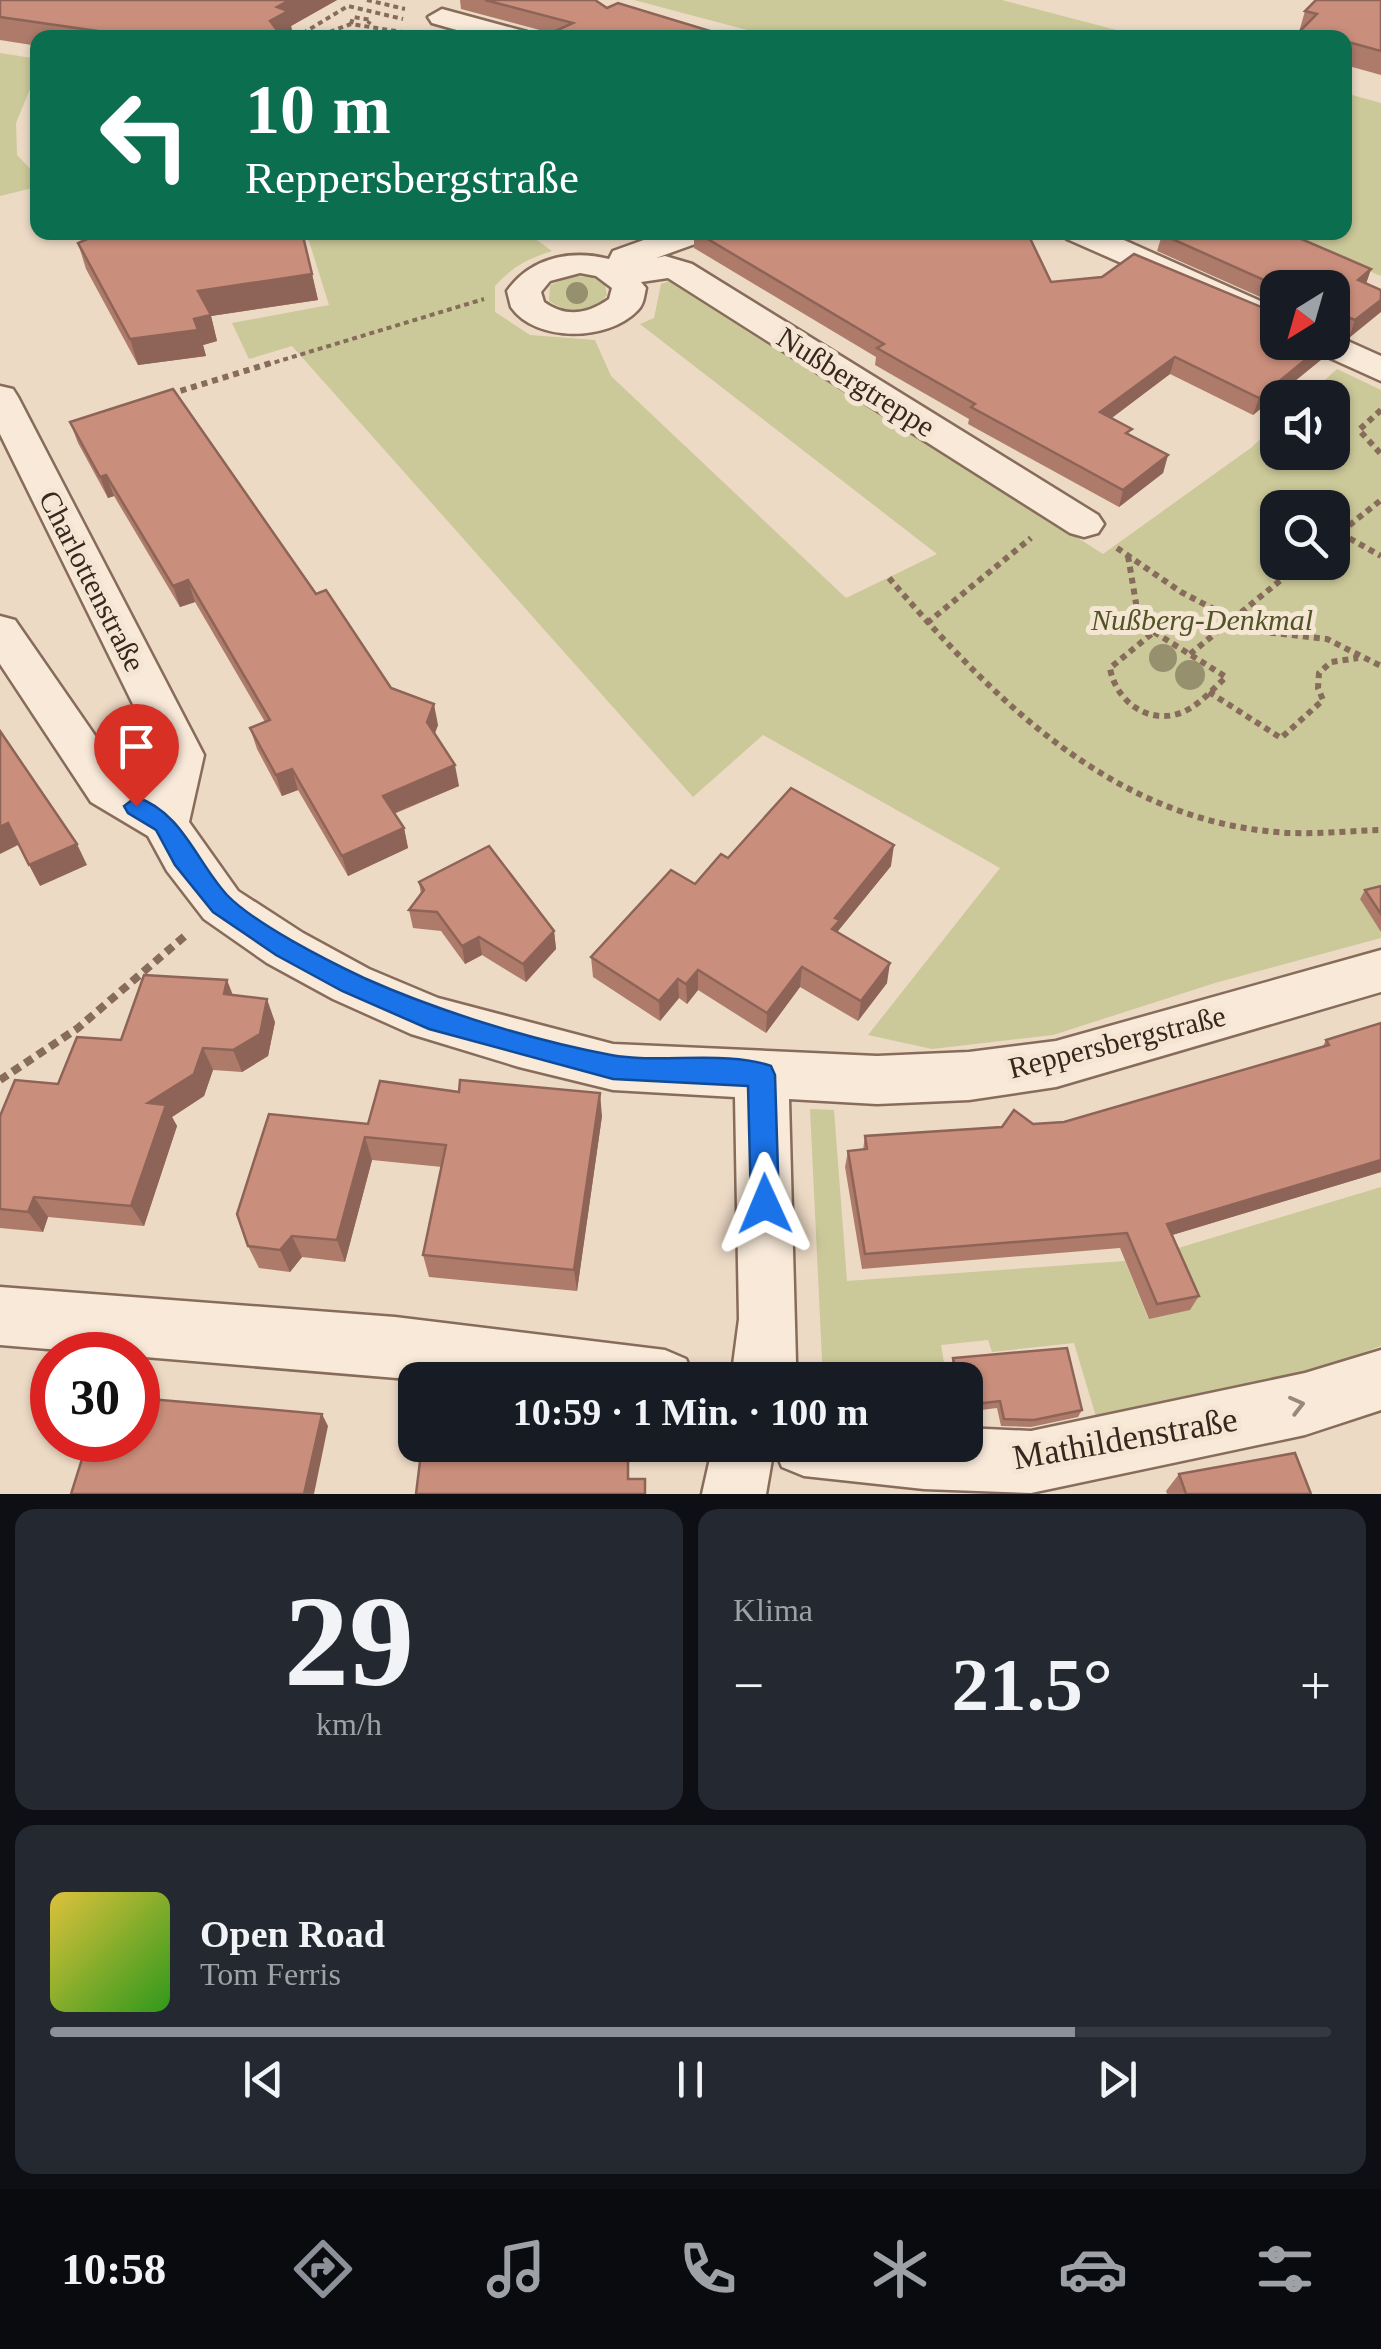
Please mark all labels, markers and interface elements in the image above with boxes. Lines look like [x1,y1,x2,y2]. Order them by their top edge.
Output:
icon: left [80,70,210,200]
text: 10 m [245,71,391,148]
text: Reppersbergstraße [245,153,579,203]
north arrow [1260,270,1350,360]
map controls [1260,270,1350,580]
street label: Nußbergtreppe [771,320,941,443]
button: sound [1260,380,1350,470]
street label: Charlottenstraße [33,485,152,677]
button: search [1260,490,1350,580]
park label: Nußberg-Denkmal [1090,603,1313,636]
pin [94,704,179,807]
icon: arrive [109,719,164,774]
street label: Reppersbergstraße [1005,999,1229,1084]
position arrow [713,1152,817,1256]
speed limit sign: 30 [30,1332,160,1462]
text: 10:59 · 1 Min. · 100 m [513,1391,868,1433]
one-way arrow [1288,1396,1305,1417]
street label: Mathildenstraße [1010,1400,1240,1477]
text: 29 [284,1569,414,1713]
text: Klima [733,1592,813,1628]
text: 21.5° [951,1643,1113,1726]
text: − [733,1655,764,1716]
text: + [1300,1655,1331,1716]
text: km/h [316,1706,382,1742]
text: Open Road [200,1913,385,1955]
text: Tom Ferris [200,1956,341,1992]
icon: previous [236,2052,291,2107]
icon: pause [663,2052,718,2107]
icon: next [1090,2052,1145,2107]
icon: directions [288,2234,358,2304]
icon: music [481,2234,551,2304]
icon: phone [673,2234,743,2304]
icon: climate [865,2234,935,2304]
icon: car [1058,2234,1128,2304]
icon: filters [1250,2234,1320,2304]
text: 10:58 [61,2244,166,2294]

